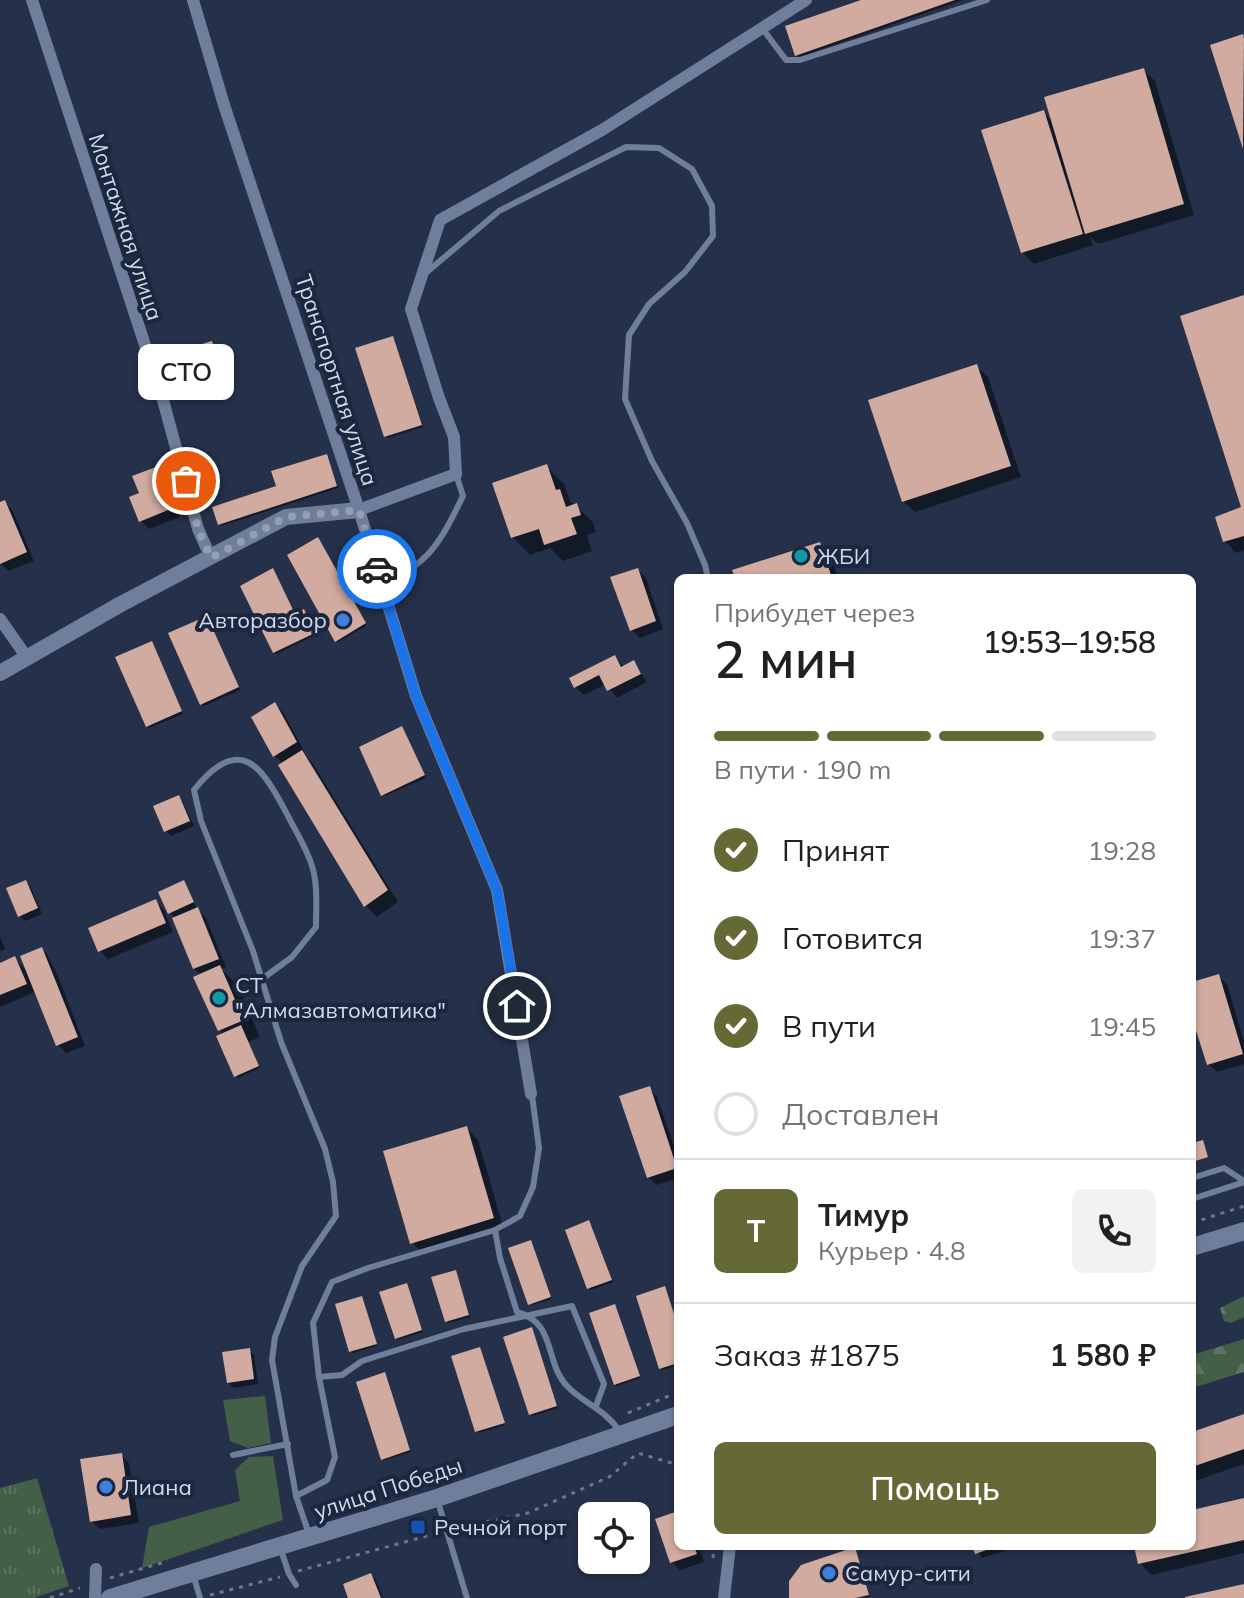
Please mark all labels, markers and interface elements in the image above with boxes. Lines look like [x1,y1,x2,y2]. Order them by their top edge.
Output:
street label: Монтажная улица [83,130,169,324]
street label: Транспортная улица [290,271,384,489]
callout: СТО [138,345,234,401]
text: СТО [160,355,212,388]
pin [152,447,220,515]
icon: bag [164,459,208,503]
courier [337,529,417,609]
place label: ЖБИ [817,542,870,570]
icon: car [355,547,399,591]
marker: ЖБИ [792,547,810,565]
text: Прибудет через [714,596,915,629]
place label: Авторазбор [199,606,327,634]
marker: Авторазбор [334,611,352,629]
text: 19:53–19:58 [983,623,1156,661]
text: 2 мин [714,626,858,691]
text: В пути · 190 m [714,753,891,786]
icon: check [714,828,758,872]
text: Принят [782,831,889,869]
text: 19:28 [1088,834,1156,867]
icon: check [714,916,758,960]
text: Готовится [782,919,923,957]
text: 19:37 [1088,922,1156,955]
place label: СТ "Алмазавтоматика" [235,971,446,1024]
pin [483,972,551,1040]
icon: home [495,984,539,1028]
marker: СТ "Алмазавтоматика" [210,989,228,1007]
icon: check [714,1004,758,1048]
text: В пути [782,1007,876,1045]
text: 19:45 [1088,1010,1156,1043]
text: Доставлен [782,1095,940,1133]
button: phone [1072,1189,1156,1273]
text: Тимур [818,1196,909,1234]
text: Т [747,1212,765,1250]
text: Курьер · 4.8 [818,1234,966,1267]
text: Заказ #1875 [714,1336,899,1374]
text: 1 580 ₽ [1050,1336,1156,1374]
button: Помощь [714,1442,1156,1534]
street label: улица Победы [310,1451,466,1525]
place label: Лиана [122,1473,192,1501]
marker: Лиана [97,1478,115,1496]
map controls [578,1502,650,1574]
button: locate [578,1502,650,1574]
place label: Речной порт [434,1513,567,1541]
marker: Речной порт [409,1518,427,1536]
place label: Самур-сити [845,1559,971,1587]
marker: Самур-сити [820,1564,838,1582]

